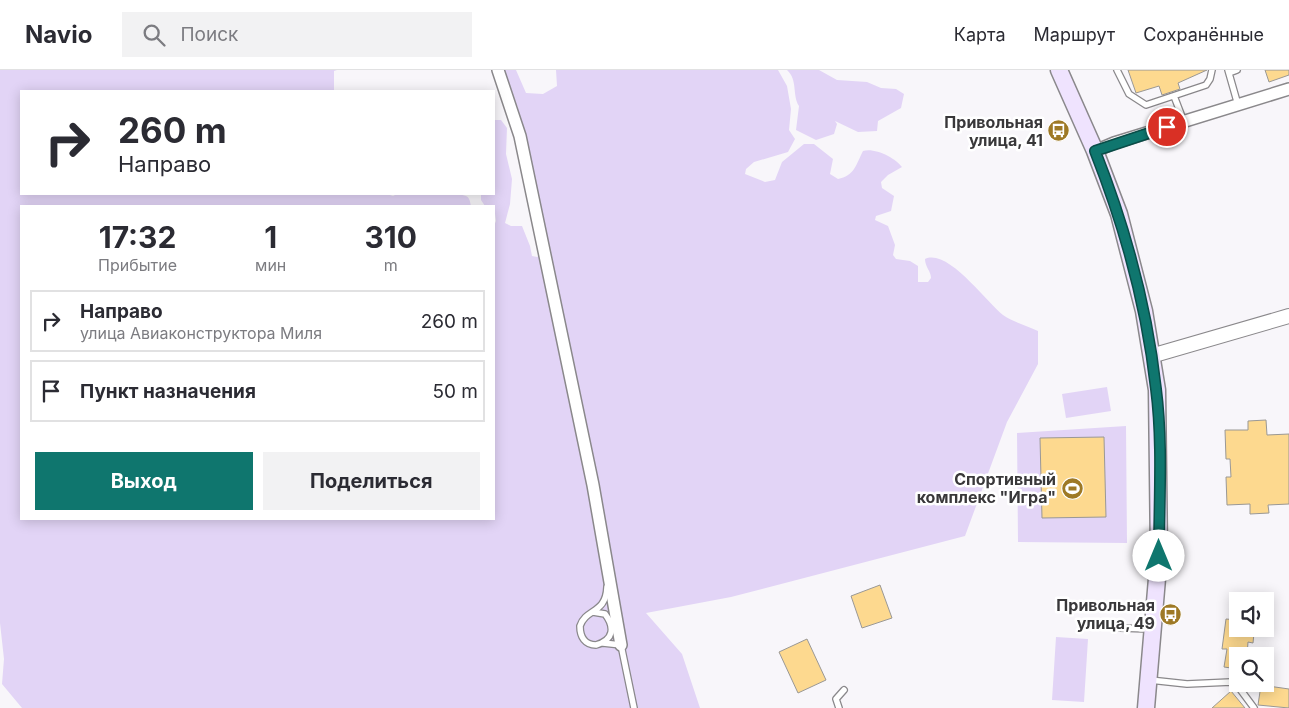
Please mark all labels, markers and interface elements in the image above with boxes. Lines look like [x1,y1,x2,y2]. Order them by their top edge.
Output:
search box [122,12,472,57]
text: Navio [25,20,92,49]
icon: search [140,21,168,49]
text: Поиск [180,23,238,46]
text: Карта [954,24,1006,45]
text: Маршрут [1034,24,1115,45]
text: Сохранённые [1143,24,1264,45]
pin [1146,106,1188,148]
text: 260 m [118,109,227,151]
icon: right [35,110,100,175]
place label: Привольная улица, 41 [944,112,1043,150]
icon: arrive [1153,113,1181,141]
bus stop icon: Привольная улица, 41 [1047,119,1071,143]
text: Направо [118,151,211,177]
text: 17:32 [99,219,176,255]
text: 1 [264,219,277,255]
text: 310 [364,219,417,255]
text: Прибытие [98,255,177,275]
text: мин [255,255,286,275]
text: m [384,255,398,275]
text: Направо [80,300,163,323]
icon: right [37,307,65,335]
text: 260 m [421,310,478,333]
text: улица Авиаконструктора Миля [80,323,322,343]
icon: arrive [37,377,65,405]
text: Пункт назначения [80,380,256,403]
text: 50 m [432,380,478,403]
button: Выход [35,452,253,510]
button: Поделиться [263,452,480,510]
place label: Спортивный комплекс "Игра" [917,469,1056,507]
sports icon: Спортивный комплекс "Игра" [1060,476,1084,500]
position arrow [1132,529,1184,581]
map controls [1229,592,1274,692]
button: sound [1229,592,1274,637]
place label: Привольная улица, 49 [1056,595,1155,633]
bus stop icon: Привольная улица, 49 [1159,602,1183,626]
button: search [1229,647,1274,692]

